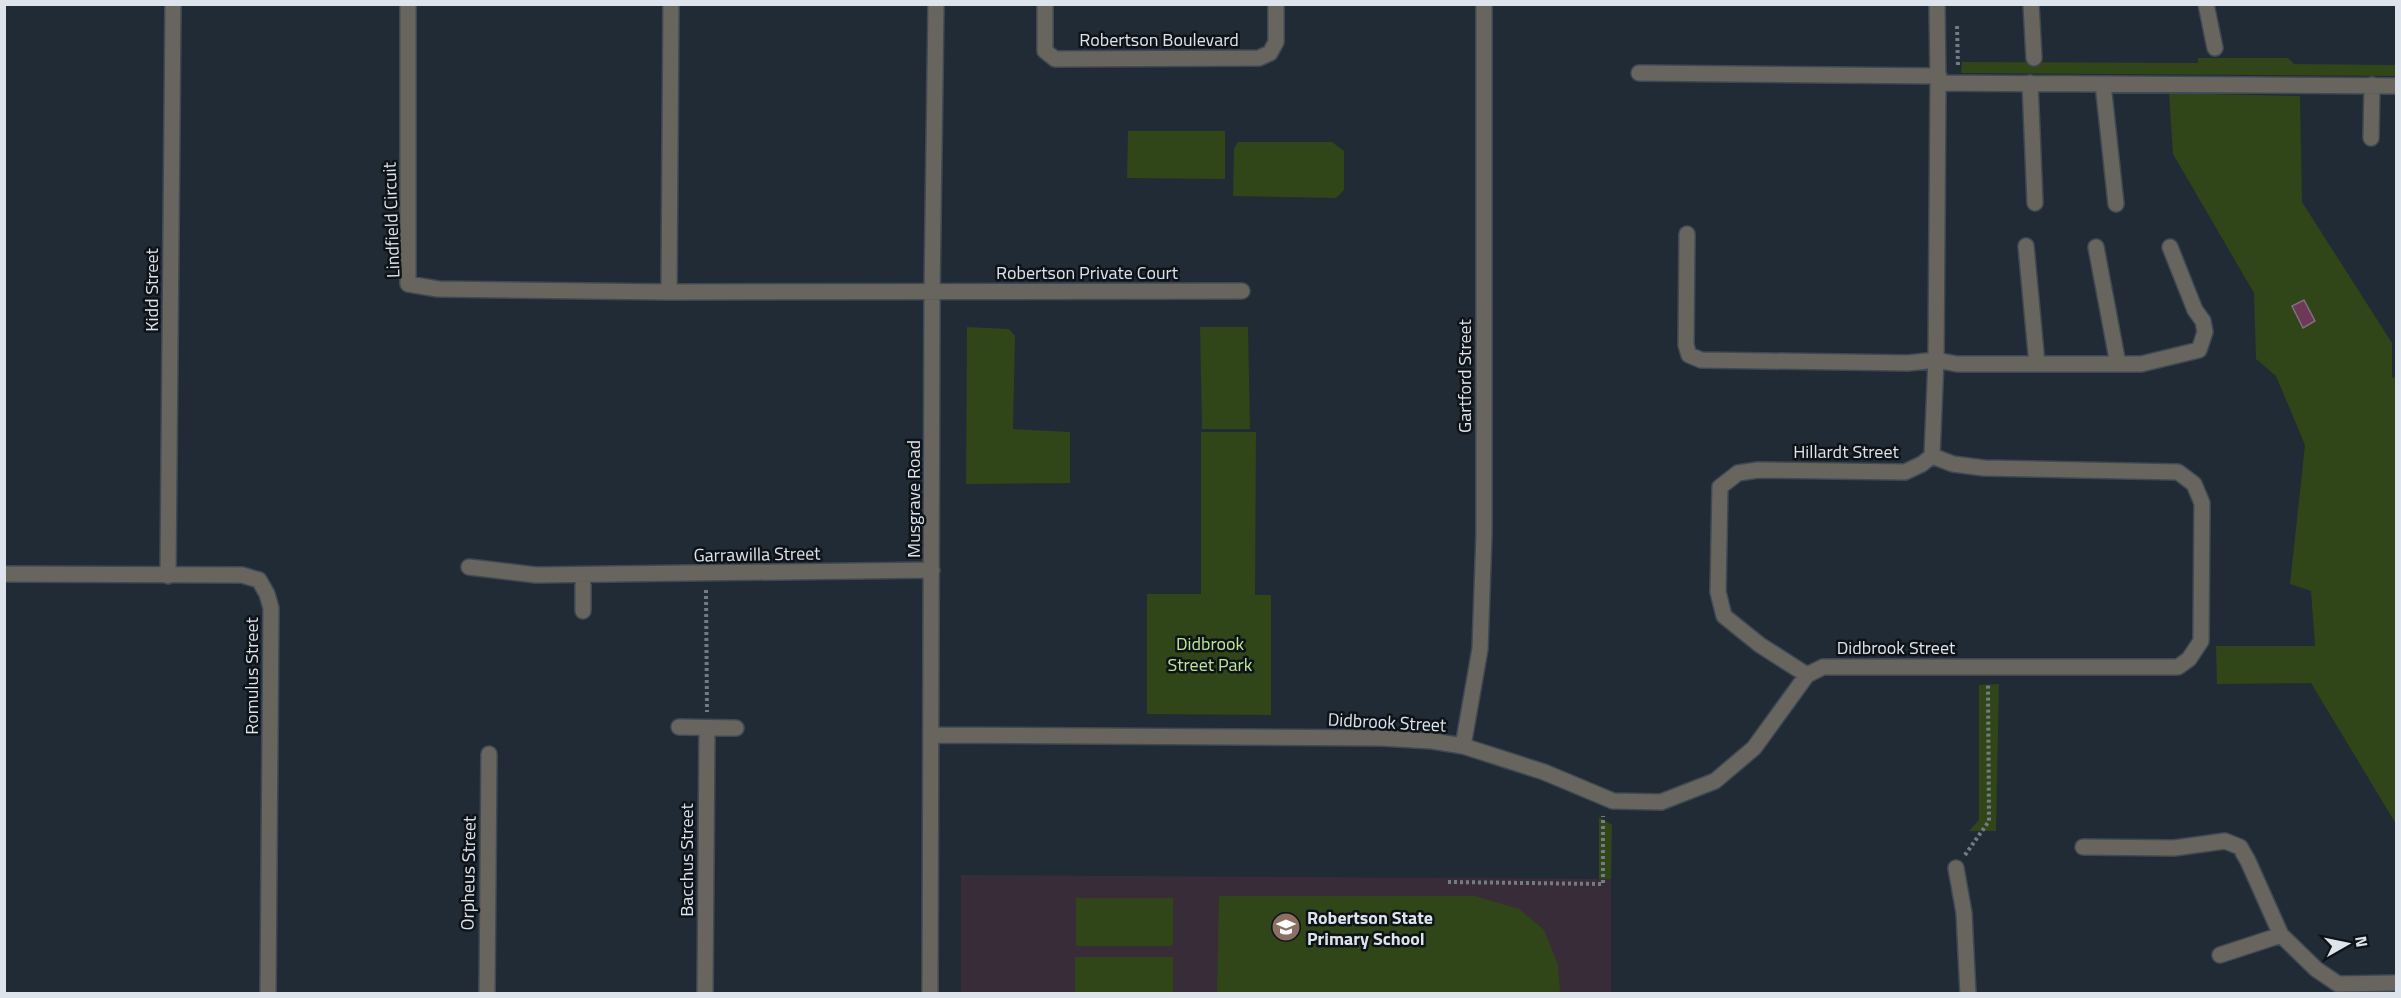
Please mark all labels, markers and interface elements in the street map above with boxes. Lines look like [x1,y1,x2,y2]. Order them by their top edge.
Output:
street label: Robertson Boulevard [1079,26,1239,53]
street label: Lindfield Circuit [375,161,407,278]
street label: Kidd Street [138,248,165,332]
street label: Robertson Private Court [996,259,1179,286]
street label: Gartford Street [1451,318,1478,433]
street label: Hillardt Street [1793,438,1899,465]
street label: Musgrave Road [900,440,927,558]
street label: Garrawilla Street [693,539,821,569]
street label: Romulus Street [238,617,265,735]
park label: Didbrook Street Park [1168,630,1253,678]
street label: Didbrook Street [1837,634,1956,661]
street label: Didbrook Street [1327,705,1448,739]
street label: Bacchus Street [673,802,700,917]
street label: Orpheus Street [454,815,483,931]
place label: Robertson State Primary School [1307,904,1433,952]
school or university icon: Robertson State Primary School [1270,911,1302,943]
north arrow [2317,914,2377,974]
text: N [2349,934,2375,949]

